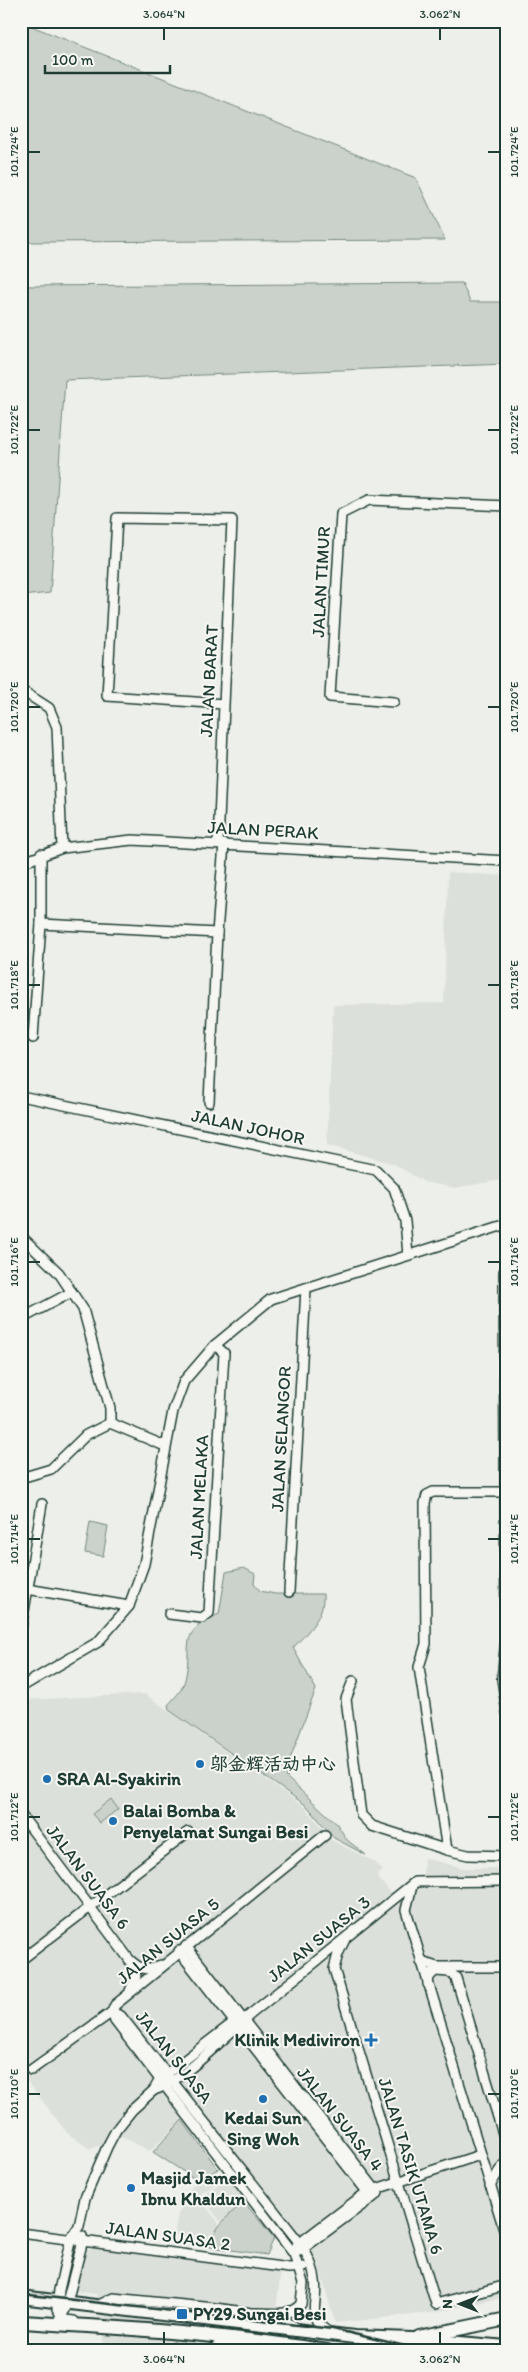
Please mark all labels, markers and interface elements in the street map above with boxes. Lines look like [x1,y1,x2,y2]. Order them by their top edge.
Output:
text: 3.064°N [143,7,185,21]
text: 3.062°N [419,7,461,21]
scale bar [45,42,170,74]
text: 100 m [52,51,94,69]
text: 101.724°E [7,126,21,178]
text: 101.724°E [507,126,521,178]
text: 101.722°E [7,405,21,455]
text: 101.722°E [507,405,521,455]
street label: JALAN TIMUR [307,526,335,638]
street label: JALAN BARAT [195,624,223,738]
text: 101.720°E [7,681,21,733]
text: 101.720°E [507,681,521,733]
street label: JALAN PERAK [207,816,320,844]
text: 101.718°E [7,960,21,1010]
text: 101.718°E [507,960,521,1010]
street label: JALAN JOHOR [189,1104,307,1150]
text: 101.716°E [7,1237,21,1287]
text: 101.716°E [507,1237,521,1287]
street label: JALAN SELANGOR [266,1365,296,1513]
street label: JALAN MELAKA [185,1434,213,1560]
text: 101.714°E [7,1513,21,1564]
text: 101.714°E [507,1513,521,1564]
place label: 邬金辉活动中心 [210,1753,336,1775]
marker: 邬金辉活动中心 [194,1758,206,1770]
place label: SRA Al-Syakirin [57,1768,181,1790]
marker: SRA Al-Syakirin [41,1773,53,1785]
text: 101.712°E [7,1792,21,1842]
text: 101.712°E [507,1792,521,1842]
place label: Balai Bomba & Penyelamat Sungai Besi [123,1800,308,1843]
marker: Balai Bomba & Penyelamat Sungai Besi [107,1815,119,1827]
street label: JALAN SUASA 6 [41,1820,135,1934]
street label: JALAN SUASA 3 [263,1891,375,1987]
street label: JALAN SUASA 5 [112,1893,224,1989]
street label: JALAN SUASA [131,2006,217,2108]
place label: Klinik Mediviron [234,2029,361,2051]
marker: Klinik Mediviron [364,2033,378,2047]
street label: JALAN SUASA 4 [292,2062,388,2176]
text: 101.710°E [7,2068,21,2119]
text: 101.710°E [507,2068,521,2119]
street label: JALAN TASIK UTAMA 6 [374,2075,448,2257]
marker: Kedai Sun Sing Woh [257,2093,269,2105]
place label: Kedai Sun Sing Woh [224,2107,302,2150]
place label: Masjid Jamek Ibnu Khaldun [141,2167,247,2210]
marker: Masjid Jamek Ibnu Khaldun [125,2182,137,2194]
street label: JALAN SUASA 2 [104,2216,232,2256]
north arrow [436,2280,486,2330]
text: N [439,2299,456,2309]
place label: PY29 Sungai Besi [193,2303,326,2325]
marker: PY29 Sungai Besi [175,2307,189,2321]
text: 3.064°N [143,2352,185,2366]
text: 3.062°N [419,2352,461,2366]

